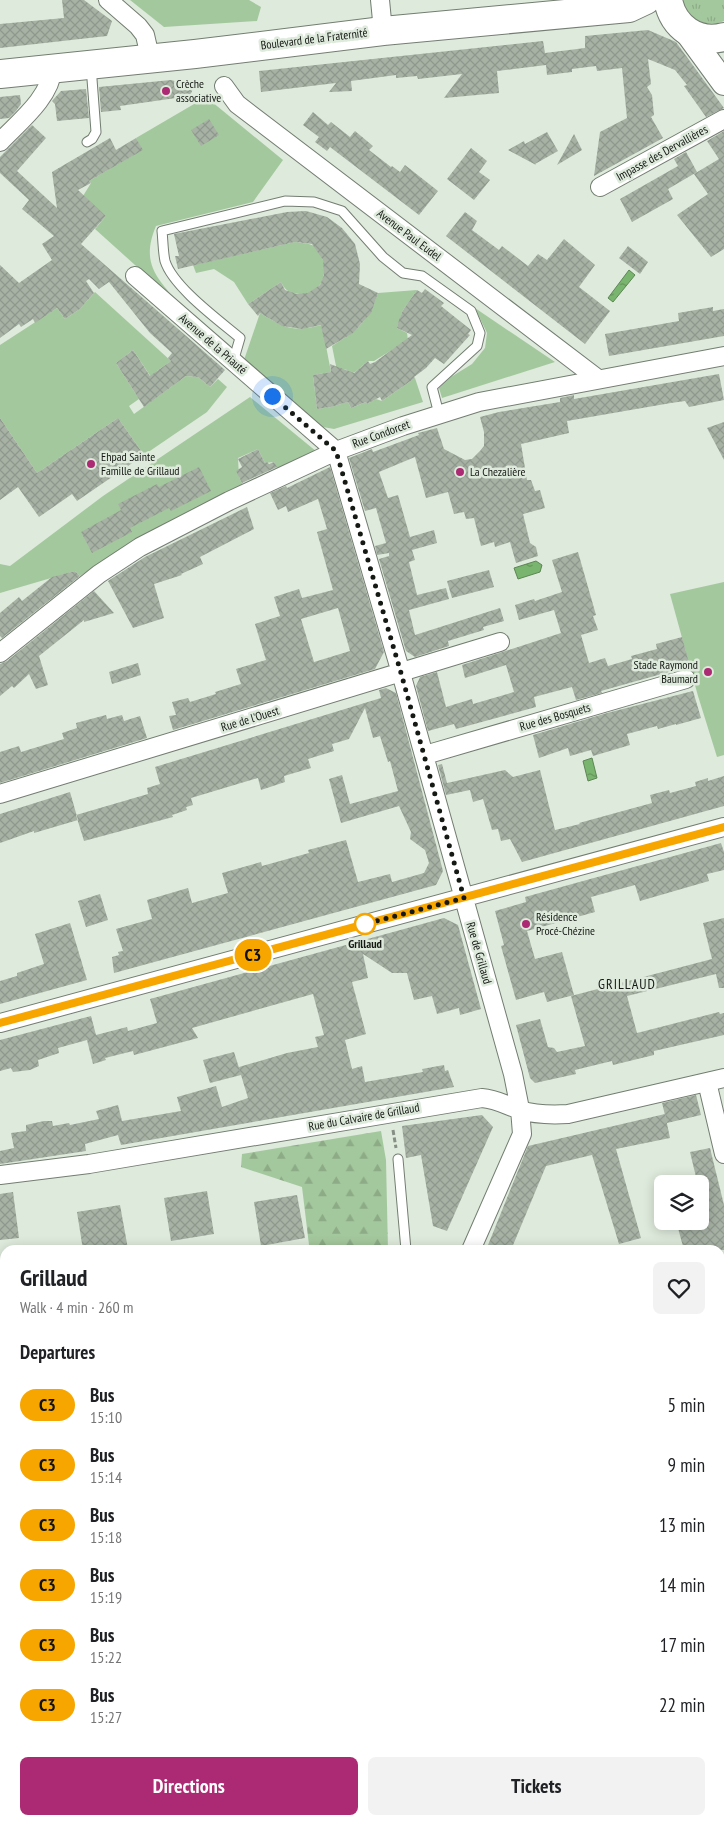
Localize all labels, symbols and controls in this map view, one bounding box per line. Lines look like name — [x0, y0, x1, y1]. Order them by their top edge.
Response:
street label: Boulevard de la Fraternité — [260, 25, 368, 52]
place label: Crèche associative — [176, 76, 221, 105]
marker: Crèche associative — [160, 85, 172, 97]
street label: Impasse des Dervallières — [613, 121, 710, 184]
street label: Avenue Paul Eudel — [374, 206, 445, 264]
street label: Avenue de la Priauté — [176, 310, 250, 377]
your location — [260, 384, 285, 409]
street label: Rue Condorcet — [350, 416, 412, 451]
place label: Ehpad Sainte Famille de Grillaud — [101, 449, 180, 478]
marker: Ehpad Sainte Famille de Grillaud — [85, 458, 97, 470]
place label: La Chezalière — [470, 464, 526, 479]
marker: La Chezalière — [454, 466, 466, 478]
place label: Stade Raymond Baumard — [634, 657, 698, 686]
marker: Stade Raymond Baumard — [702, 666, 714, 678]
street label: Rue des Bosquets — [518, 699, 592, 734]
street label: Rue de l'Ouest — [219, 702, 281, 734]
place label: Résidence Procé-Chézine — [536, 909, 595, 938]
marker: Grillaud — [354, 913, 376, 935]
marker: Résidence Procé-Chézine — [520, 918, 532, 930]
street label: Rue de Grillaud — [463, 920, 495, 986]
place label: Grillaud — [348, 936, 382, 951]
line badge: C3 — [230, 939, 276, 971]
text: C3 — [245, 943, 261, 966]
district label: GRILLAUD — [598, 975, 656, 993]
street label: Rue du Calvaire de Grillaud — [307, 1099, 421, 1134]
map controls — [654, 1175, 709, 1230]
button: layers — [654, 1175, 709, 1230]
text: Grillaud — [20, 1262, 87, 1293]
button: heart — [653, 1262, 705, 1314]
text: Walk · 4 min · 260 m — [20, 1297, 133, 1317]
text: Departures — [20, 1340, 95, 1364]
text: Bus — [90, 1383, 114, 1407]
text: C3 — [39, 1393, 56, 1416]
text: 5 min — [668, 1393, 705, 1417]
text: 15:10 — [90, 1407, 122, 1427]
text: Bus — [90, 1443, 114, 1467]
text: C3 — [39, 1453, 56, 1476]
text: 9 min — [668, 1453, 705, 1477]
text: 15:14 — [90, 1467, 122, 1487]
text: Bus — [90, 1503, 114, 1527]
text: C3 — [39, 1513, 56, 1536]
text: 13 min — [659, 1513, 705, 1537]
text: 15:18 — [90, 1527, 122, 1547]
text: Bus — [90, 1563, 114, 1587]
text: C3 — [39, 1573, 56, 1596]
text: 14 min — [659, 1573, 705, 1597]
text: 15:19 — [90, 1587, 122, 1607]
text: Bus — [90, 1623, 114, 1647]
text: C3 — [39, 1633, 56, 1656]
text: 17 min — [660, 1633, 705, 1657]
text: 15:22 — [90, 1647, 122, 1667]
text: Bus — [90, 1683, 114, 1707]
text: C3 — [39, 1693, 56, 1716]
text: 22 min — [659, 1693, 705, 1717]
text: 15:27 — [90, 1707, 122, 1727]
button: Directions — [20, 1757, 358, 1815]
button: Tickets — [368, 1757, 705, 1815]

